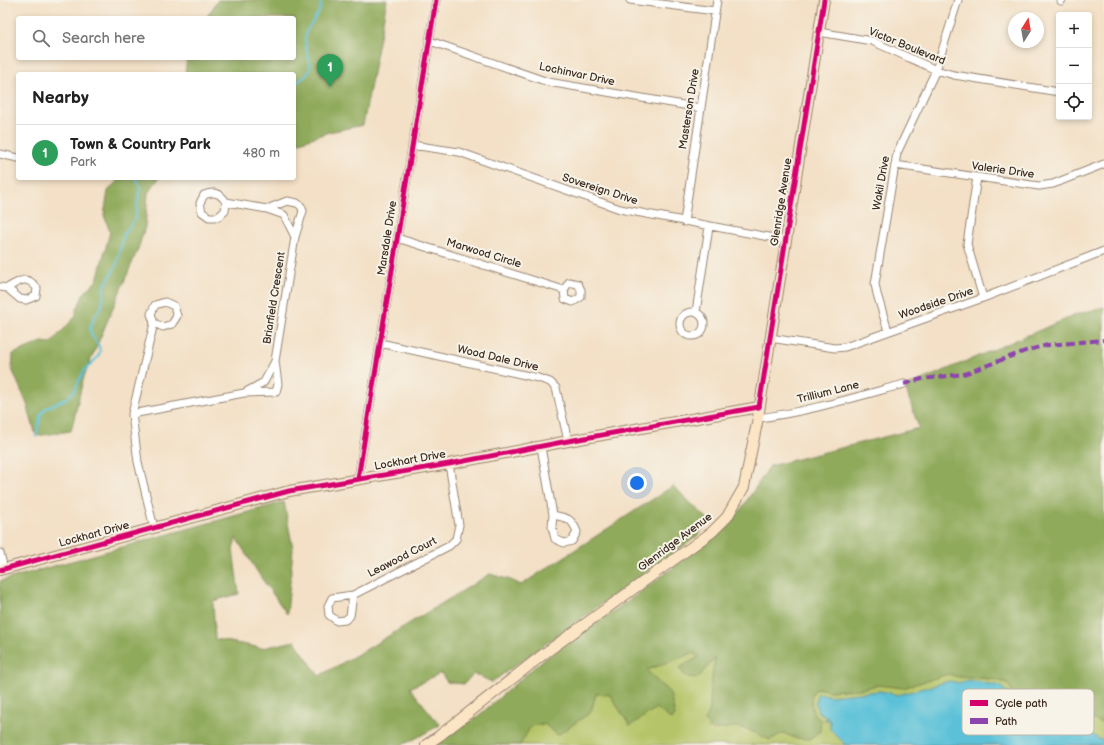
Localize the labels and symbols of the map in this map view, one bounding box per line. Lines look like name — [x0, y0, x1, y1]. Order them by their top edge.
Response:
north arrow — [1008, 12, 1044, 48]
street label: Victor Boulevard — [867, 25, 947, 67]
pin: 1 — [317, 54, 343, 87]
street label: Lochinvar Drive — [538, 60, 617, 88]
street label: Masterson Drive — [676, 67, 702, 150]
street label: Wakil Drive — [870, 154, 892, 211]
street label: Glenridge Avenue — [768, 157, 794, 247]
street label: Valerie Drive — [971, 159, 1036, 181]
street label: Sovereign Drive — [561, 171, 640, 207]
street label: Marsdale Drive — [375, 199, 399, 276]
street label: Marwood Circle — [445, 235, 523, 271]
street label: Briarfield Crescent — [260, 250, 288, 345]
street label: Woodside Drive — [897, 284, 975, 322]
street label: Wood Dale Drive — [456, 342, 540, 374]
street label: Trillium Lane — [796, 378, 861, 406]
street label: Lockhart Drive — [373, 447, 447, 473]
your location — [627, 473, 647, 493]
street label: Glenridge Avenue — [636, 510, 715, 574]
street label: Lockhart Drive — [57, 518, 131, 550]
street label: Leawood Court — [365, 534, 439, 580]
legend — [962, 689, 1094, 735]
text: Cycle path — [995, 697, 1047, 710]
text: Path — [995, 715, 1017, 728]

